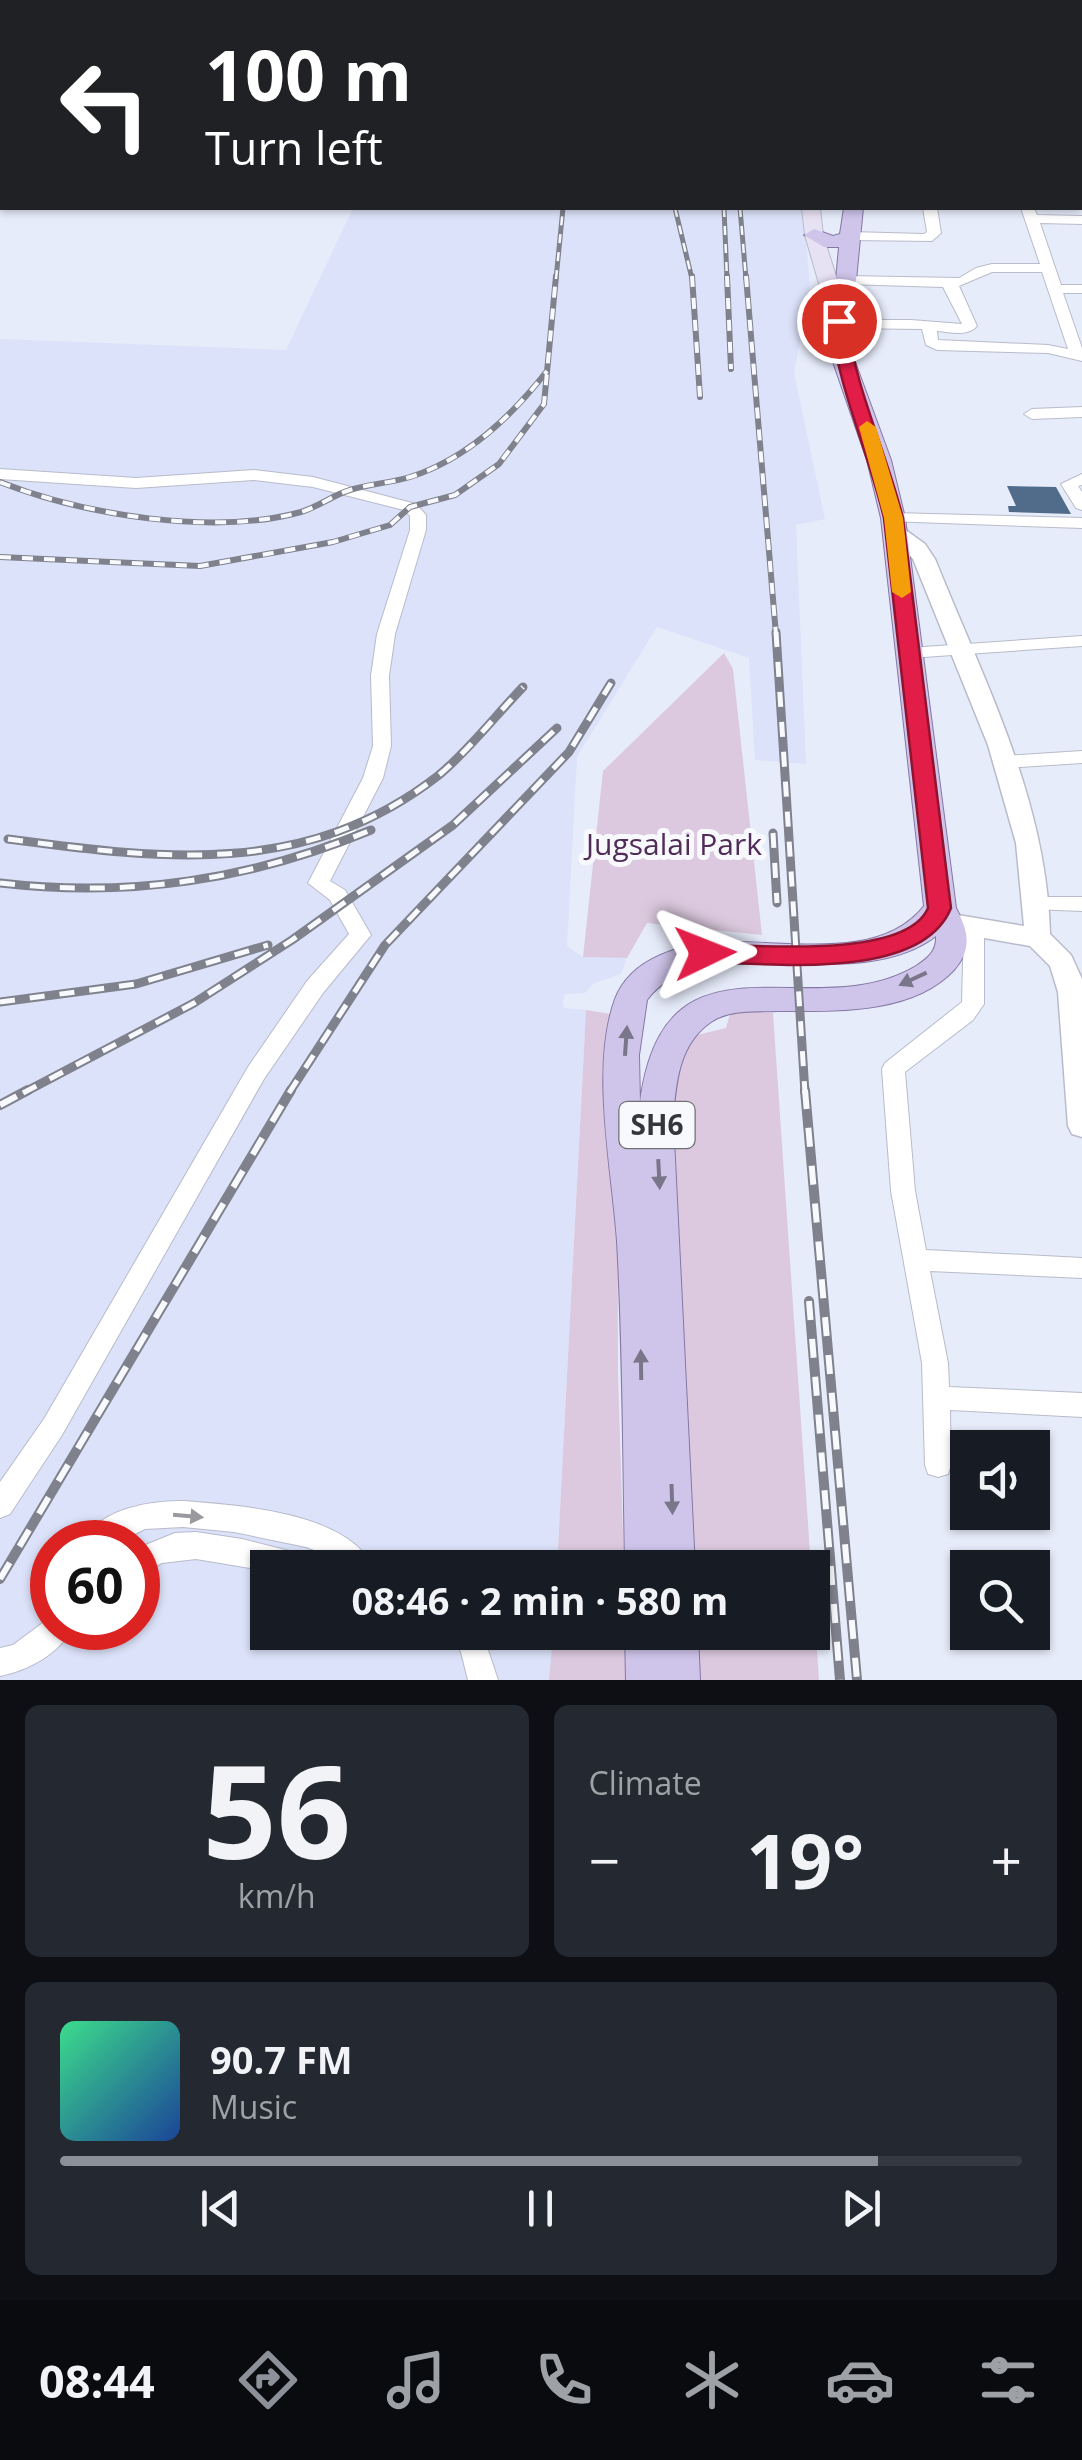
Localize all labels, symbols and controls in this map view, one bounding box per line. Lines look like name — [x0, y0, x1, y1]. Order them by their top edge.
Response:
text: 100 m — [205, 26, 412, 122]
icon: left — [40, 40, 170, 170]
text: Turn left — [205, 117, 383, 178]
pin — [797, 279, 882, 364]
icon: arrive — [812, 294, 867, 349]
park label: Jugsalai Park — [583, 823, 762, 864]
position arrow — [653, 901, 757, 1005]
one-way arrow — [898, 971, 927, 988]
one-way arrow — [619, 1024, 635, 1056]
road number: SH6 — [620, 1102, 694, 1148]
one-way arrow — [651, 1159, 667, 1191]
one-way arrow — [632, 1349, 648, 1381]
map controls — [950, 1430, 1050, 1650]
button: sound — [950, 1430, 1050, 1530]
one-way arrow — [664, 1484, 680, 1515]
one-way arrow — [173, 1508, 204, 1524]
speed limit sign: 60 — [30, 1520, 160, 1650]
button: search — [950, 1550, 1050, 1650]
text: 08:46 · 2 min · 580 m — [352, 1574, 728, 1626]
text: 56 — [202, 1720, 351, 1897]
text: Climate — [589, 1761, 702, 1804]
text: 19° — [746, 1809, 864, 1911]
text: − — [589, 1822, 620, 1897]
text: + — [991, 1822, 1022, 1897]
text: km/h — [238, 1874, 316, 1917]
text: 90.7 FM — [210, 2033, 353, 2085]
text: Music — [210, 2085, 297, 2128]
icon: previous — [193, 2181, 248, 2236]
icon: pause — [513, 2181, 568, 2236]
icon: next — [834, 2181, 889, 2236]
icon: directions — [233, 2345, 303, 2415]
icon: music — [381, 2345, 451, 2415]
icon: phone — [529, 2345, 599, 2415]
icon: climate — [677, 2345, 747, 2415]
icon: car — [825, 2345, 895, 2415]
icon: filters — [973, 2345, 1043, 2415]
text: 08:44 — [39, 2350, 155, 2411]

